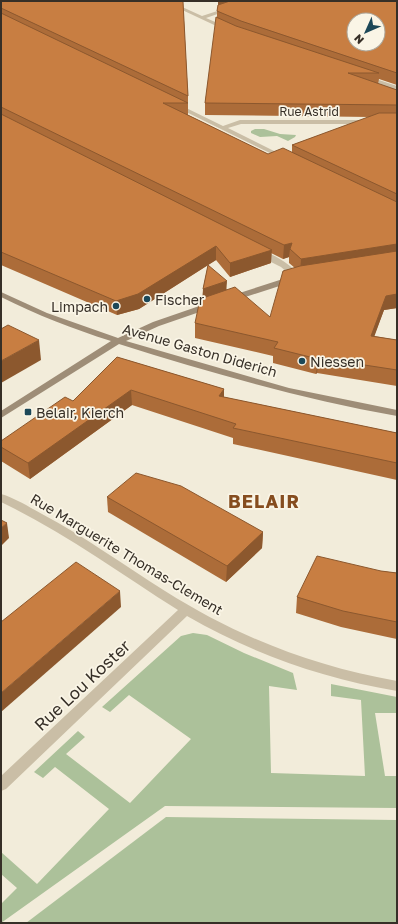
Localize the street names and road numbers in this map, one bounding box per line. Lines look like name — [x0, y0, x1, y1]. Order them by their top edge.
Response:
street label: Rue Astrid — [279, 104, 339, 119]
street label: Avenue Gaston Diderich — [121, 320, 279, 380]
street label: Rue Marguerite Thomas-Clement — [28, 490, 226, 618]
street label: Rue Lou Koster — [30, 635, 135, 735]

